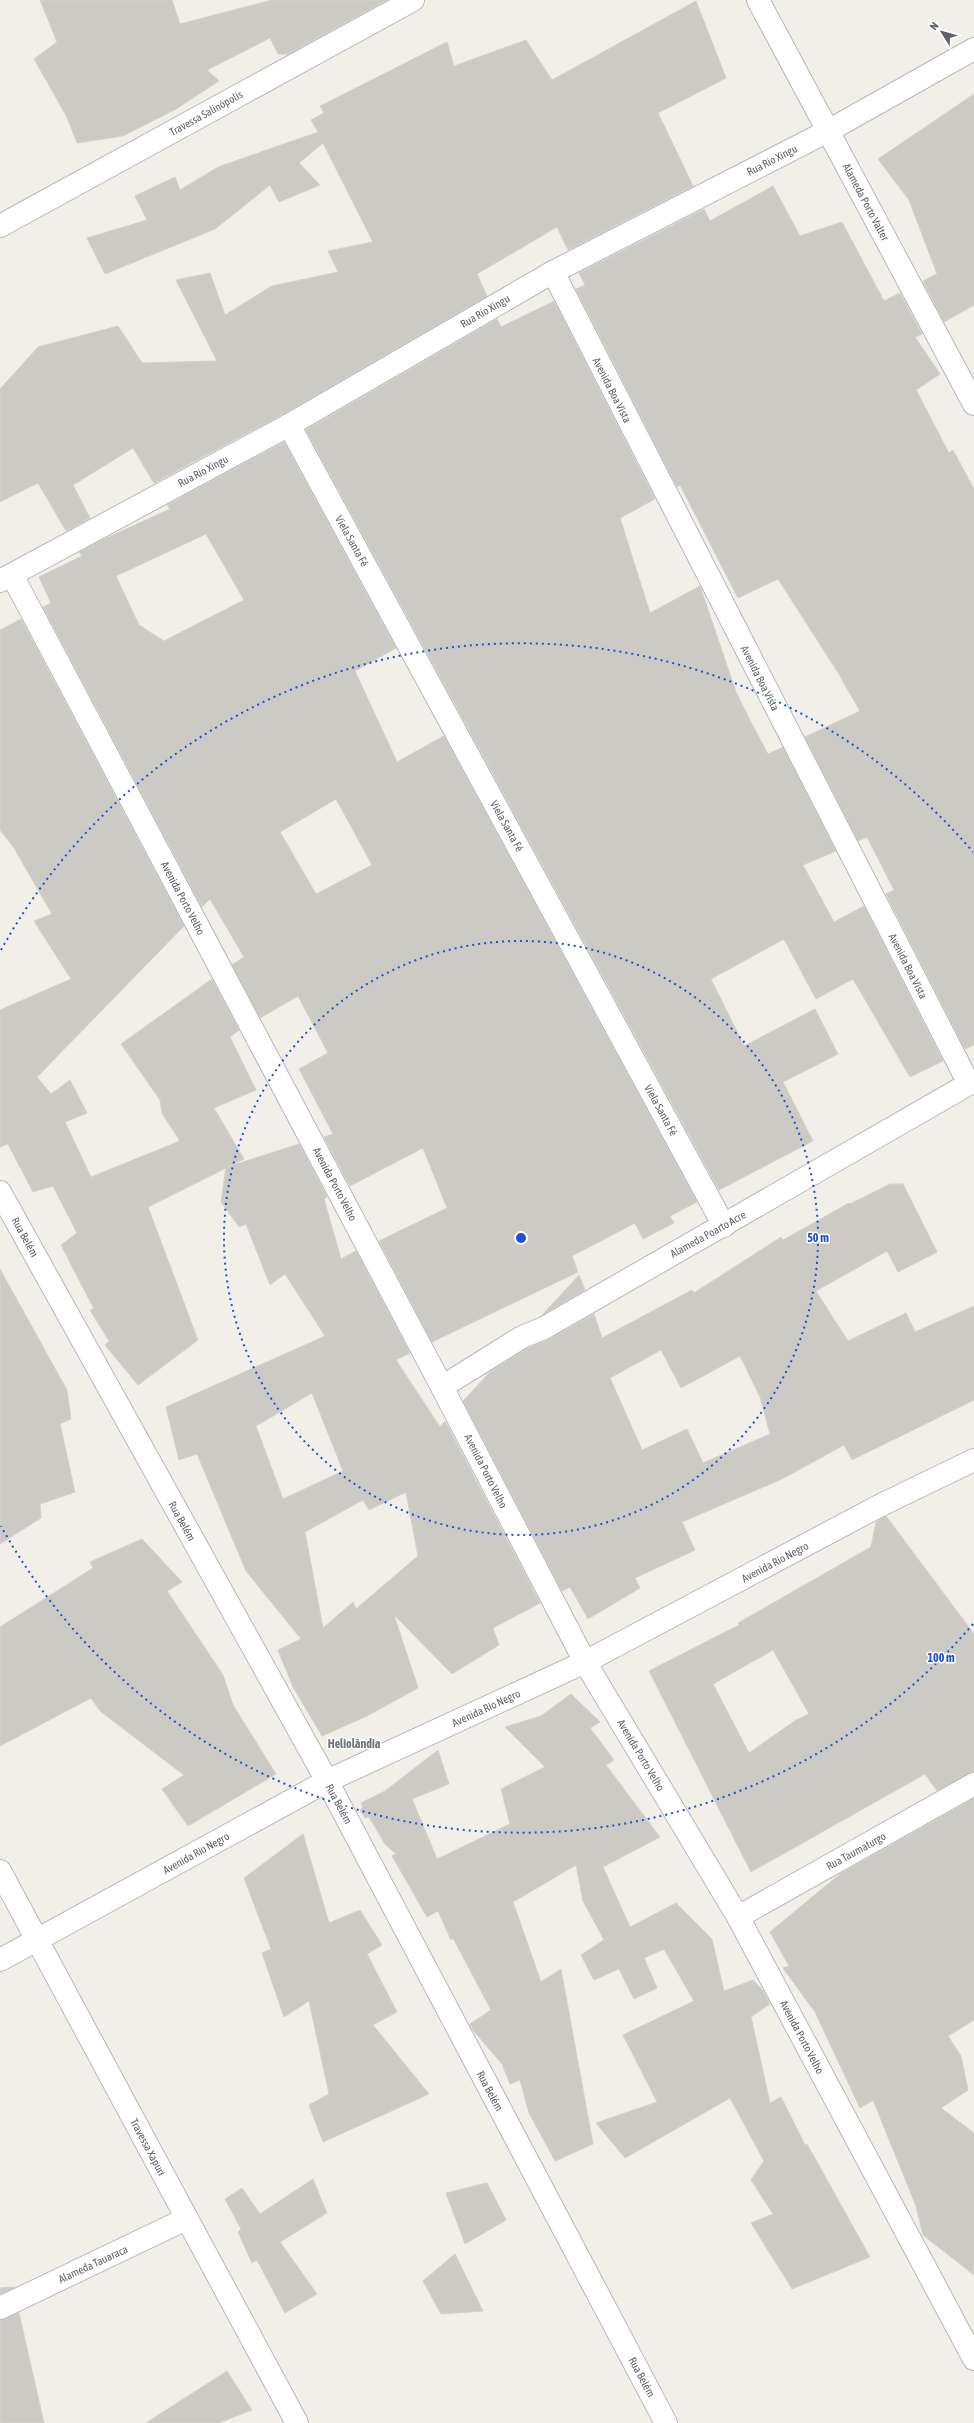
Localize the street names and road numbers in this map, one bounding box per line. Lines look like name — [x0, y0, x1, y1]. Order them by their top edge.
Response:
street label: Travessa Salinópolis — [167, 88, 245, 138]
street label: Rua Rio Xingu — [745, 142, 799, 178]
street label: Alameda Porto Valter — [841, 161, 892, 243]
street label: Rua Rio Xingu — [458, 292, 512, 330]
street label: Avenida Boa Vista — [590, 355, 634, 425]
street label: Rua Rio Xingu — [176, 453, 230, 489]
street label: Viela Santa Fé — [333, 513, 371, 569]
street label: Avenida Boa Vista — [738, 643, 782, 713]
street label: Viela Santa Fé — [488, 798, 526, 854]
street label: Avenida Porto Velho — [159, 859, 207, 937]
street label: Avenida Boa Vista — [886, 931, 930, 1001]
street label: Viela Santa Fé — [642, 1082, 680, 1138]
street label: Avenida Porto Velho — [311, 1145, 359, 1223]
street label: Alameda Poarto Acre — [668, 1208, 748, 1260]
street label: Rua Belém — [9, 1215, 41, 1259]
street label: Avenida Porto Velho — [462, 1432, 510, 1510]
street label: Rua Belém — [166, 1499, 198, 1543]
street label: Avenida Rio Negro — [740, 1539, 810, 1585]
street label: Avenida Rio Negro — [450, 1687, 522, 1729]
street label: Avenida Porto Velho — [615, 1717, 667, 1793]
street label: Rua Belém — [324, 1782, 355, 1826]
street label: Avenida Rio Negro — [161, 1830, 231, 1876]
street label: Rua Taumaturgo — [824, 1830, 888, 1872]
street label: Avenida Porto Velho — [778, 1998, 826, 2076]
street label: Rua Belém — [475, 2069, 506, 2113]
street label: Travessa Xapuri — [128, 2117, 168, 2177]
street label: Alameda Tauaraca — [56, 2243, 130, 2285]
street label: Rua Belém — [627, 2355, 658, 2399]

